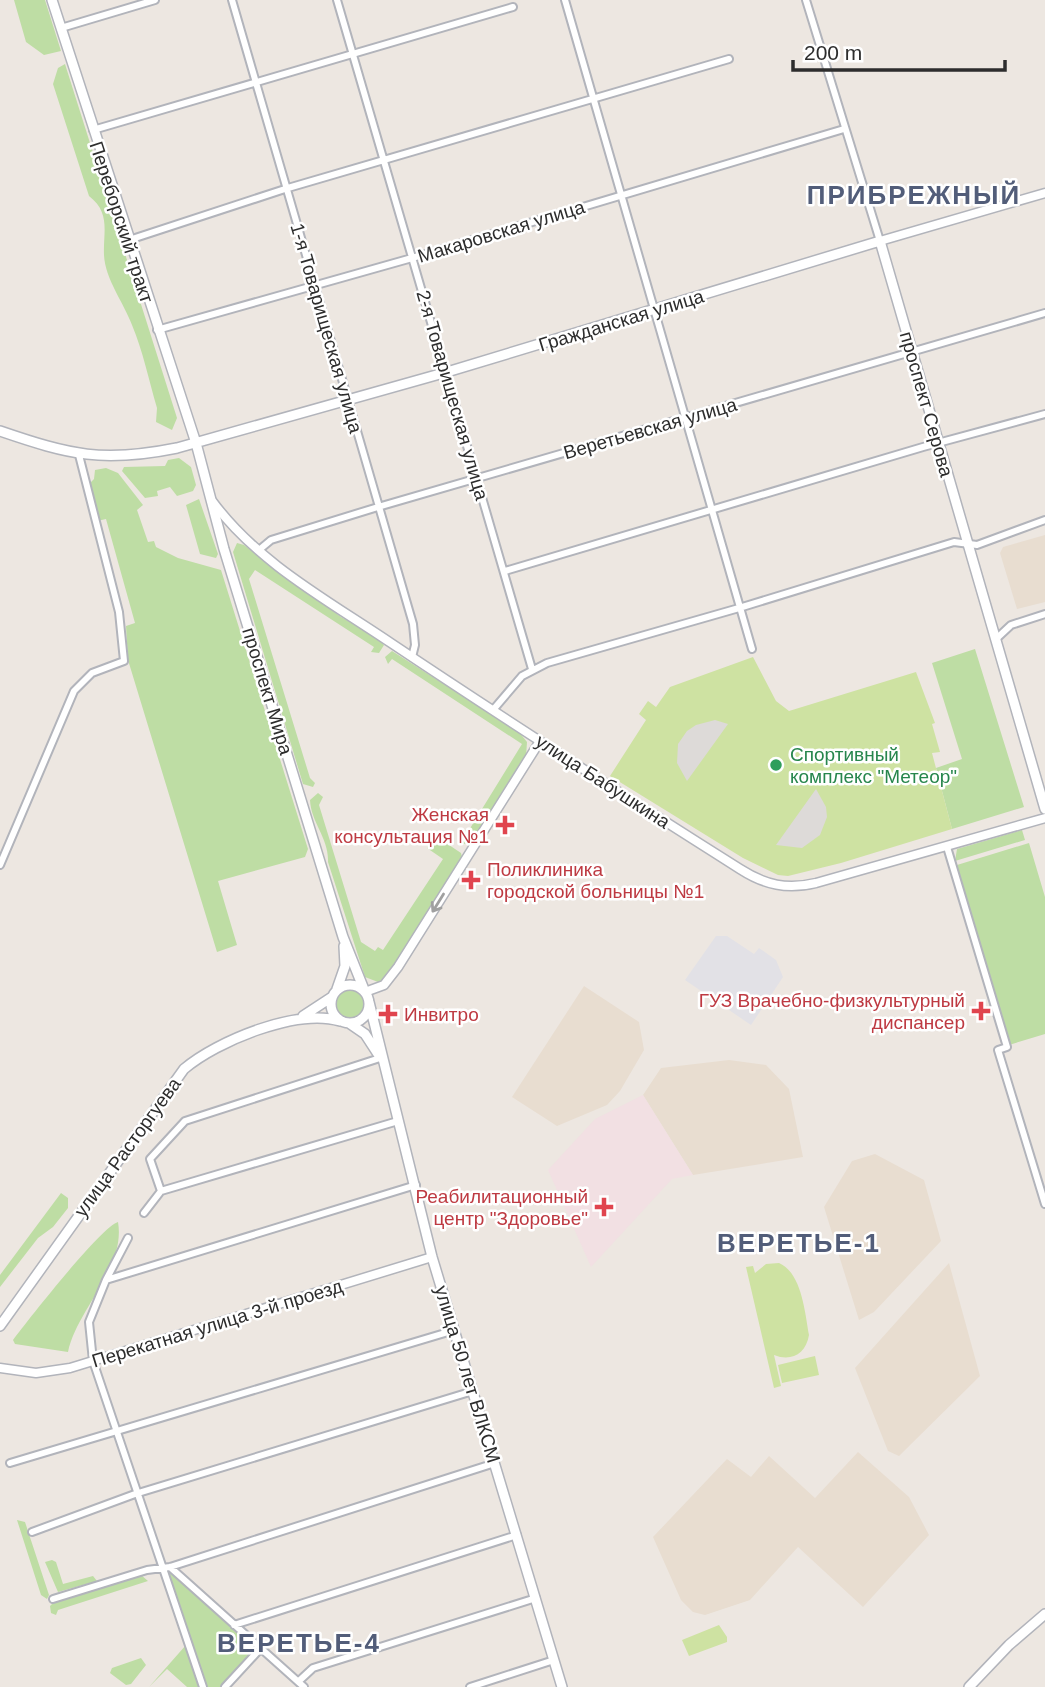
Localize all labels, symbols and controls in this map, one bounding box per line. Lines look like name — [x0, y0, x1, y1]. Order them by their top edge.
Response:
scale bar — [793, 28, 1005, 72]
text: 200 m — [804, 41, 862, 64]
street label: Переборский тракт — [85, 139, 158, 306]
district label: ПРИБРЕЖНЫЙ — [807, 180, 1021, 210]
street label: Макаровская улица — [415, 196, 588, 267]
street label: 1-я Товарищеская улица — [286, 221, 367, 436]
street label: Гражданская улица — [536, 285, 707, 356]
street label: 2-я Товарищеская улица — [412, 288, 493, 503]
street label: проспект Серова — [896, 329, 957, 480]
street label: Веретьевская улица — [561, 394, 740, 463]
street label: проспект Мира — [238, 625, 297, 758]
street label: улица Бабушкина — [532, 730, 674, 833]
place label: Спортивный комплекс "Метеор" — [790, 744, 957, 787]
marker: Спортивный комплекс "Метеор" — [768, 757, 784, 773]
place label: Женская консультация №1 — [334, 804, 489, 847]
marker: Женская консультация №1 — [495, 815, 515, 835]
place label: Поликлиника городской больницы №1 — [487, 859, 704, 902]
marker: Поликлиника городской больницы №1 — [461, 870, 481, 890]
one-way arrow — [431, 892, 445, 912]
place label: ГУЗ Врачебно-физкультурный диспансер — [699, 990, 965, 1033]
marker: ГУЗ Врачебно-физкультурный диспансер — [971, 1001, 991, 1021]
marker: Инвитро — [378, 1004, 398, 1024]
place label: Инвитро — [404, 1004, 479, 1025]
street label: улица Расторгуева — [70, 1073, 185, 1221]
place label: Реабилитационный центр "Здоровье" — [415, 1186, 588, 1229]
marker: Реабилитационный центр "Здоровье" — [594, 1197, 614, 1217]
district label: ВЕРЕТЬЕ-1 — [717, 1228, 881, 1258]
street label: Перекатная улица 3-й проезд — [89, 1275, 345, 1372]
street label: улица 50 лет ВЛКСМ — [431, 1283, 504, 1465]
district label: ВЕРЕТЬЕ-4 — [217, 1628, 381, 1658]

